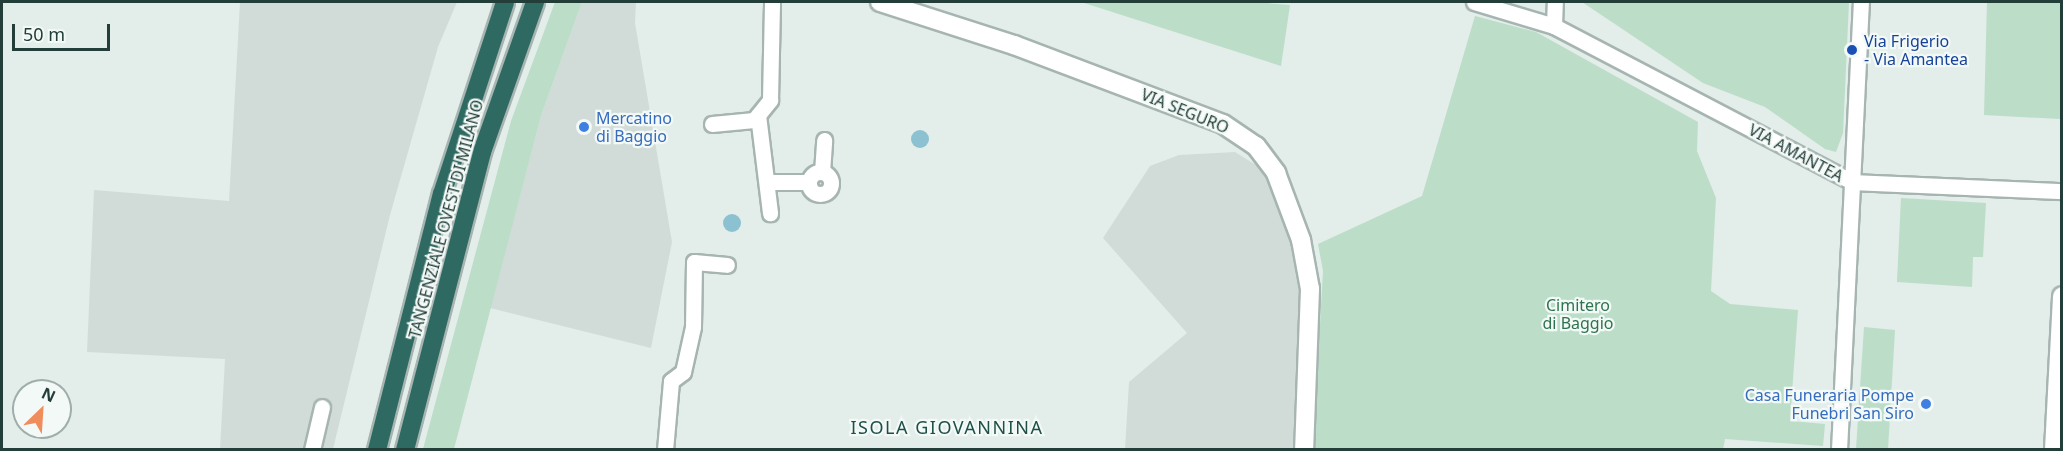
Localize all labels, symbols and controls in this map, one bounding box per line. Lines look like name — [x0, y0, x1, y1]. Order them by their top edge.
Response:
scale bar — [15, 12, 112, 50]
text: 50 m — [23, 22, 65, 46]
place label: Via Frigerio - Via Amantea — [1864, 31, 1968, 69]
marker: Via Frigerio - Via Amantea — [1845, 43, 1859, 57]
street label: VIA SEGURO — [1138, 85, 1232, 137]
street label: TANGENZIALE OVEST DI MILANO — [405, 98, 487, 340]
place label: Mercatino di Baggio — [596, 108, 672, 146]
marker: Mercatino di Baggio — [577, 120, 591, 134]
street label: VIA AMANTEA — [1745, 120, 1847, 186]
park label: Cimitero di Baggio — [1543, 295, 1613, 333]
north arrow — [12, 379, 72, 439]
text: N — [38, 382, 59, 407]
place label: Casa Funeraria Pompe Funebri San Siro — [1745, 385, 1914, 423]
marker: Casa Funeraria Pompe Funebri San Siro — [1919, 397, 1933, 411]
district label: ISOLA GIOVANNINA — [851, 416, 1043, 438]

